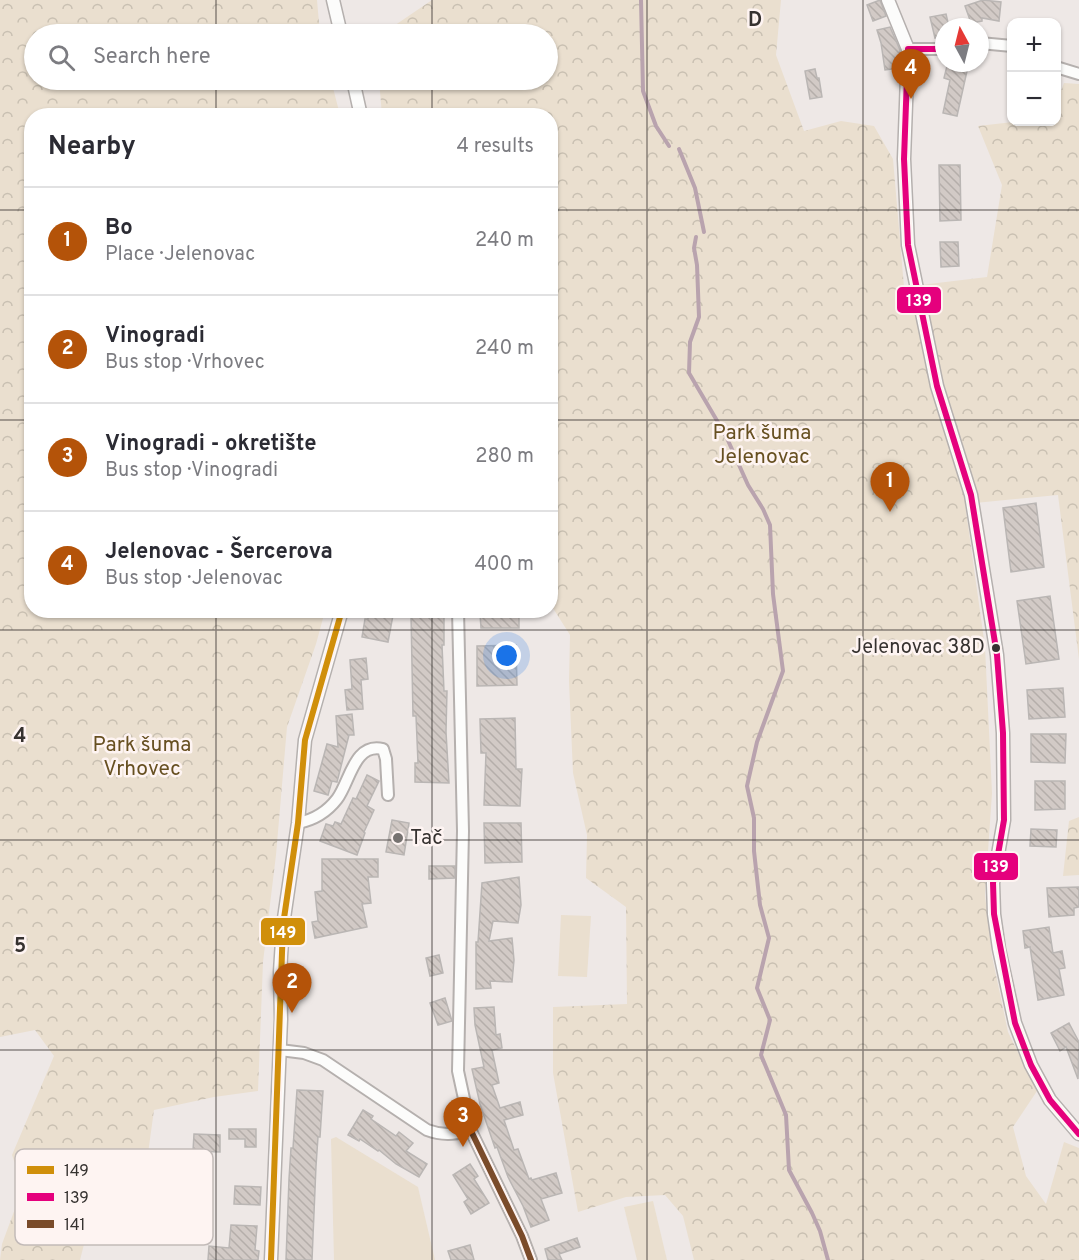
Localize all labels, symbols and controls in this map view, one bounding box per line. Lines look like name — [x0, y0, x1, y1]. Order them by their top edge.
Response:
text: D — [748, 8, 762, 34]
north arrow — [935, 18, 989, 72]
map controls — [1007, 18, 1061, 126]
button: + — [1007, 18, 1061, 72]
search box — [24, 24, 558, 90]
icon: search — [45, 41, 78, 74]
text: Search here — [93, 44, 211, 71]
pin: 4 — [892, 50, 930, 99]
button: − — [1007, 72, 1061, 126]
text: Nearby — [48, 131, 136, 164]
text: 4 results — [457, 134, 534, 160]
text: Bo — [105, 215, 133, 242]
text: 1 — [64, 228, 72, 254]
text: 240 m — [475, 228, 534, 254]
text: Place · Jelenovac — [105, 242, 255, 268]
line badge: 139 — [896, 286, 942, 314]
text: 139 — [906, 292, 932, 312]
text: Vinogradi — [105, 323, 205, 350]
text: 2 — [61, 336, 74, 362]
text: 240 m — [475, 336, 534, 362]
text: Bus stop · Vrhovec — [105, 350, 265, 376]
park label: Park šuma Jelenovac — [713, 420, 811, 471]
text: Vinogradi - okretište — [105, 431, 317, 458]
text: 3 — [62, 444, 74, 470]
text: 280 m — [475, 444, 534, 470]
text: Bus stop · Vinogradi — [105, 458, 278, 484]
pin: 1 — [870, 462, 910, 512]
text: Jelenovac - Šercerova — [105, 539, 333, 566]
text: 4 — [61, 552, 74, 578]
text: 400 m — [474, 552, 534, 578]
text: Bus stop · Jelenovac — [105, 566, 283, 592]
place label: Jelenovac 38D — [851, 635, 985, 661]
your location — [492, 641, 521, 670]
marker: Jelenovac 38D — [990, 642, 1002, 654]
text: 4 — [14, 724, 26, 750]
park label: Park šuma Vrhovec — [93, 732, 191, 783]
place label: Tač — [410, 825, 443, 852]
marker: Tač — [391, 831, 405, 845]
line badge: 139 — [973, 852, 1019, 881]
text: 139 — [983, 858, 1009, 878]
line badge: 149 — [260, 917, 306, 946]
text: 149 — [270, 924, 296, 944]
text: 5 — [14, 934, 26, 960]
pin: 2 — [272, 964, 312, 1013]
pin: 3 — [444, 1098, 482, 1147]
legend — [15, 1149, 213, 1245]
text: 149 — [64, 1162, 89, 1182]
text: 139 — [64, 1189, 89, 1209]
text: 141 — [64, 1216, 86, 1236]

